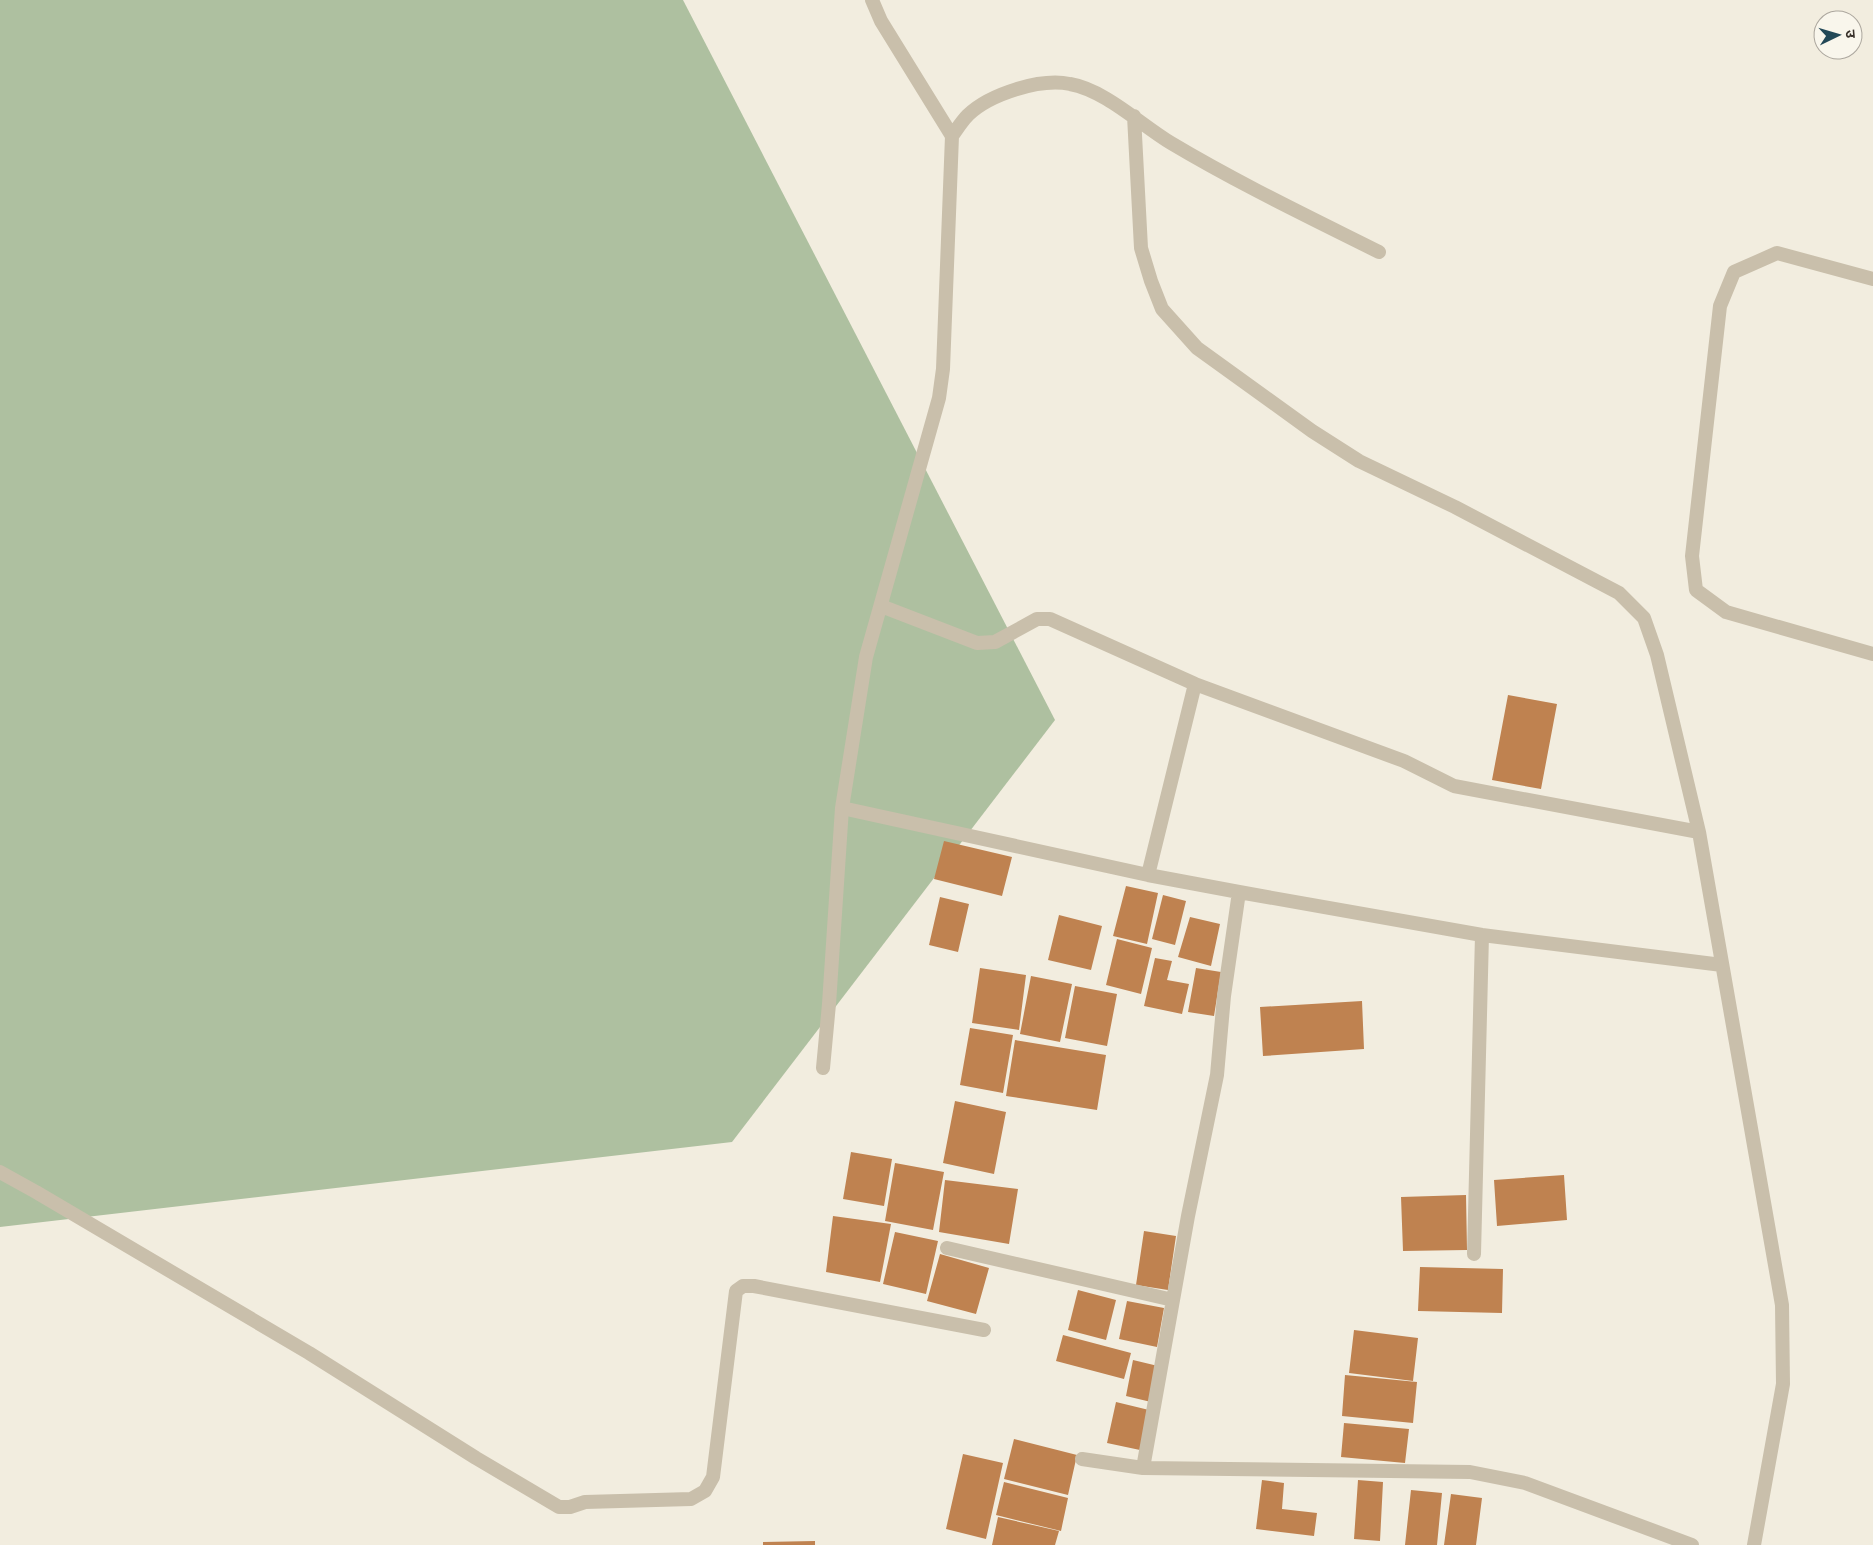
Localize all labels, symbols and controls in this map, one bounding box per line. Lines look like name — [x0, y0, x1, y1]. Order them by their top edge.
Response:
north arrow — [1813, 10, 1863, 60]
text: उ — [1842, 29, 1859, 40]

